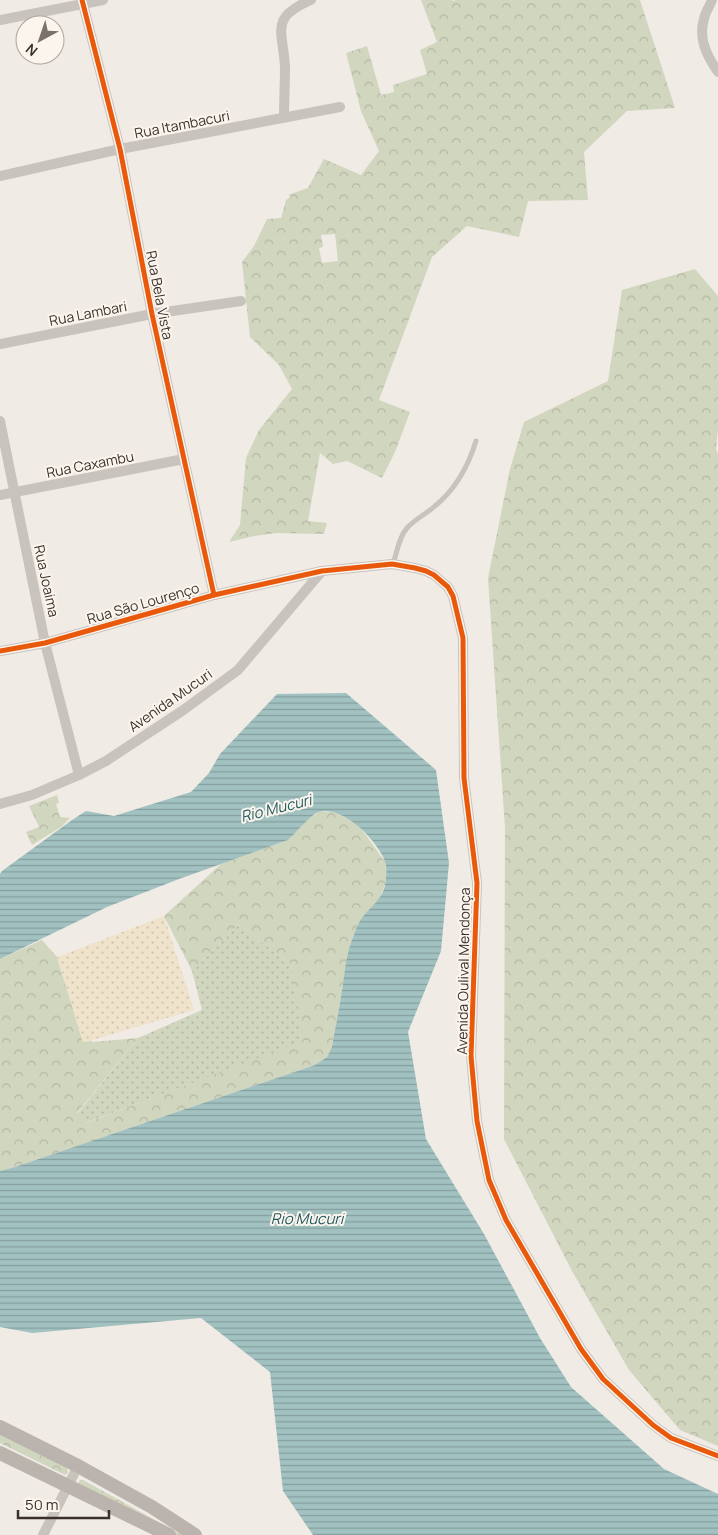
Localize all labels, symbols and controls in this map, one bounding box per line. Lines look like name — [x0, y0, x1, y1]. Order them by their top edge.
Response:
north arrow — [15, 15, 65, 65]
text: N — [21, 40, 41, 61]
street label: Rua Itambacuri — [133, 105, 231, 143]
street label: Rua Bela Vista — [142, 249, 178, 341]
street label: Rua Lambari — [47, 296, 129, 330]
street label: Rua Caxambu — [45, 446, 135, 482]
street label: Rua Joaima — [30, 543, 64, 619]
street label: Rua São Lourenço — [85, 578, 201, 628]
street label: Avenida Mucuri — [124, 664, 216, 736]
water label: Rio Mucuri — [238, 788, 316, 827]
street label: Avenida Oulival Mendonça — [452, 887, 474, 1055]
water label: Rio Mucuri — [271, 1208, 346, 1229]
scale bar — [18, 1488, 109, 1520]
text: 50 m — [25, 1494, 59, 1515]

